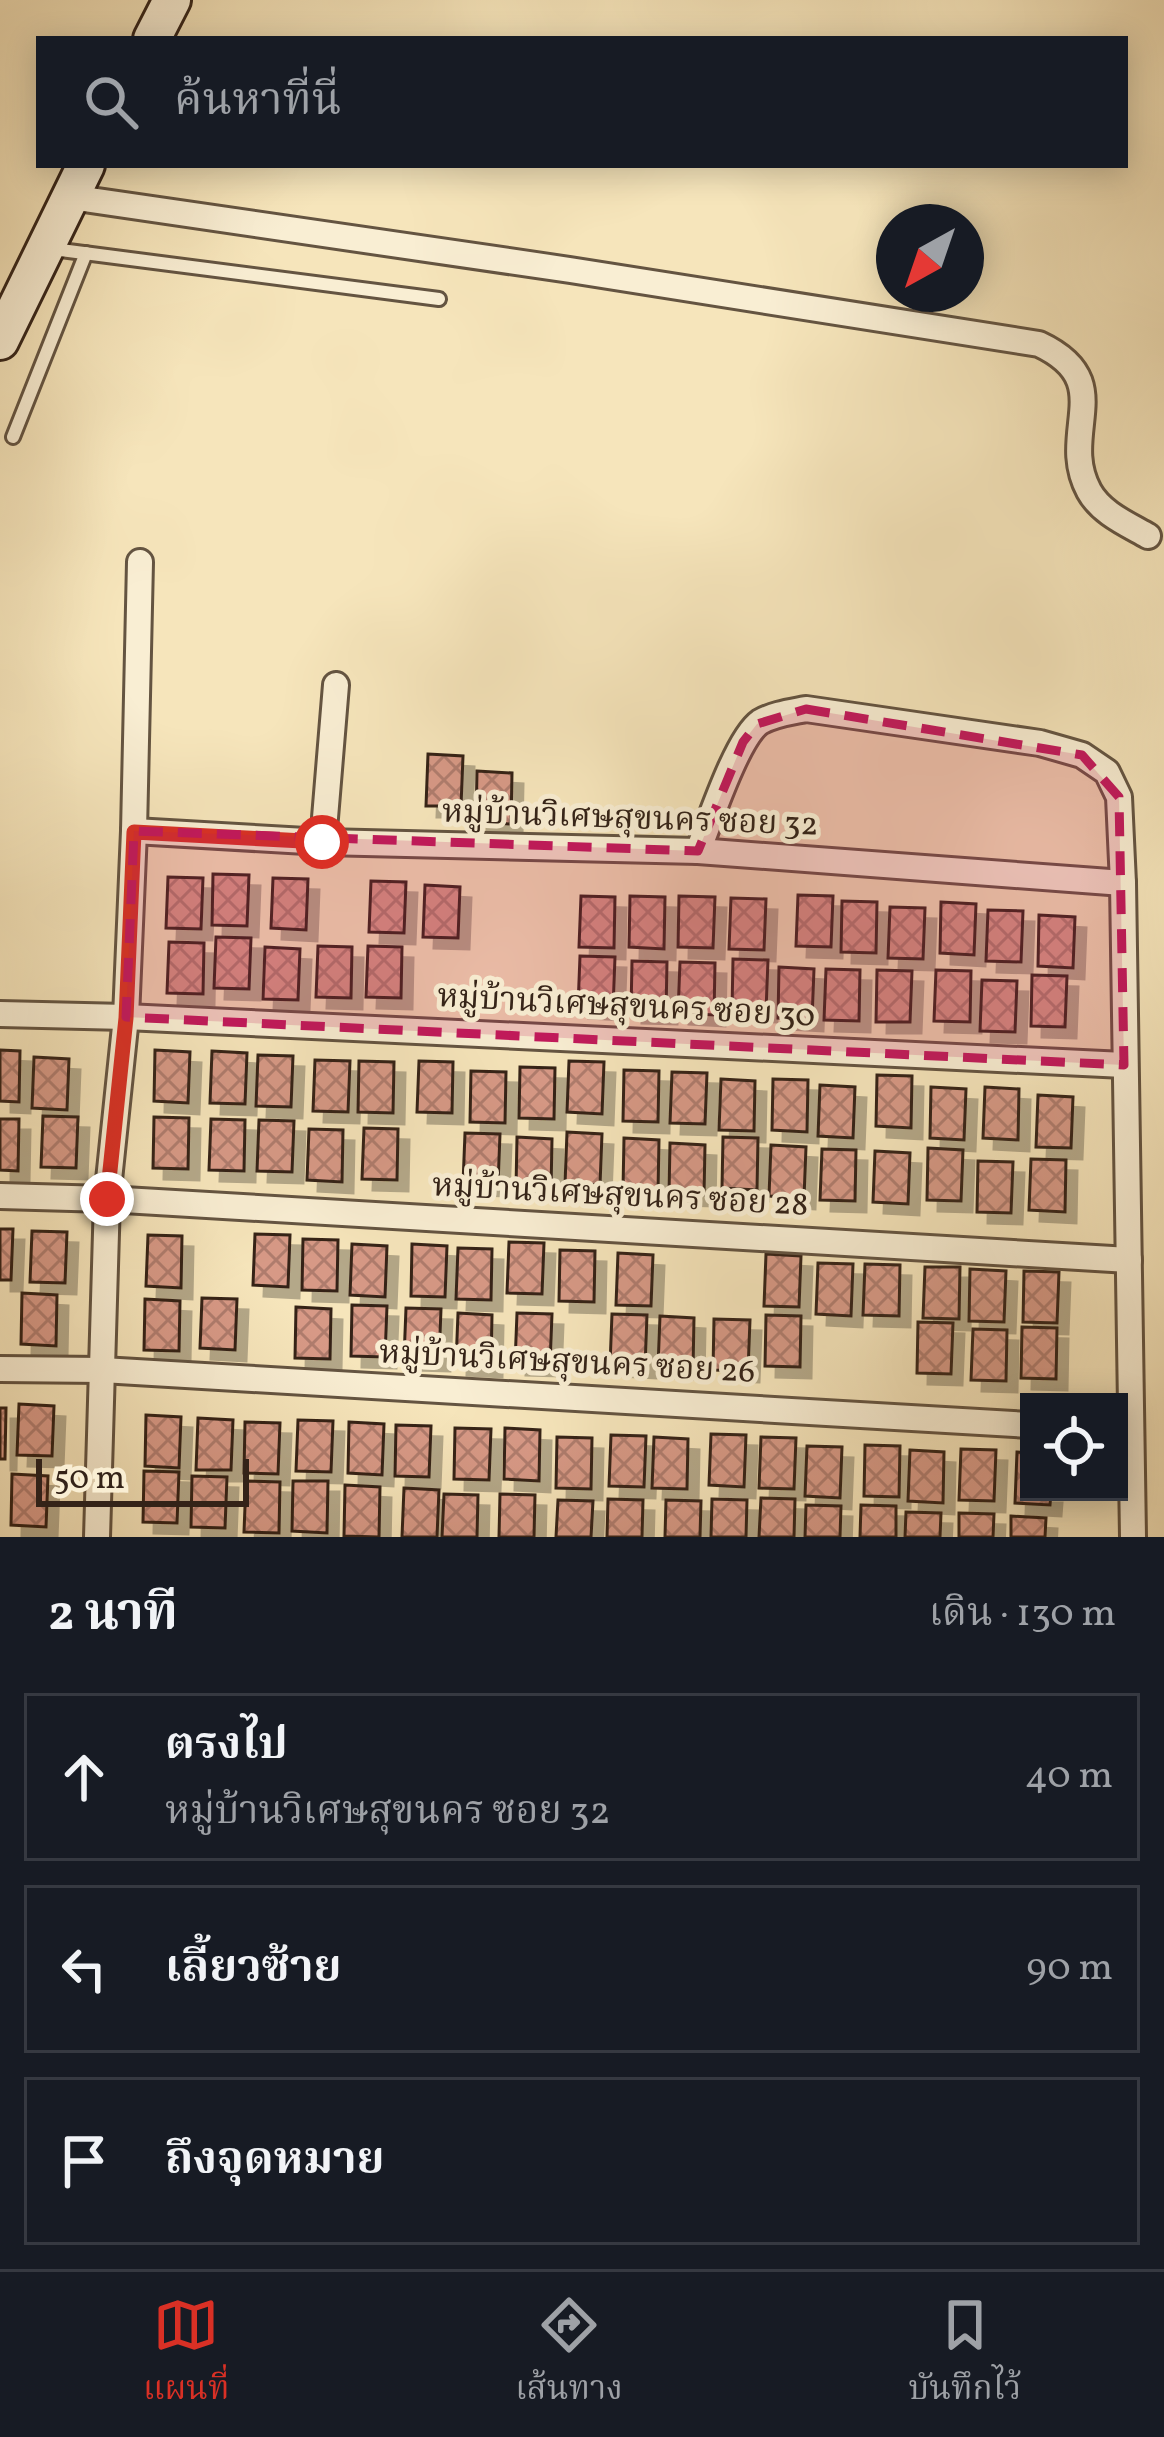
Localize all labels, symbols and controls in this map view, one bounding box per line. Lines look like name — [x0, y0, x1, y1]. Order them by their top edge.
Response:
search box — [36, 36, 1128, 168]
icon: search — [78, 69, 144, 135]
text: ค้นหาที่นี่ — [174, 71, 342, 134]
north arrow — [876, 204, 984, 312]
street label: หมู่บ้านวิเศษสุขนคร ซอย 32 — [441, 790, 819, 850]
route start — [295, 815, 349, 869]
street label: หมู่บ้านวิเศษสุขนคร ซอย 30 — [436, 975, 816, 1041]
street label: หมู่บ้านวิเศษสุขนคร ซอย 28 — [431, 1164, 809, 1230]
route end — [80, 1172, 134, 1226]
street label: หมู่บ้านวิเศษสุขนคร ซอย 26 — [378, 1331, 756, 1397]
map controls — [1020, 1393, 1128, 1501]
button: locate — [1020, 1393, 1128, 1501]
scale bar — [36, 1453, 249, 1506]
text: 50 m — [54, 1457, 125, 1503]
text: 2 นาที — [48, 1580, 178, 1651]
text: เดิน · 130 m — [929, 1588, 1116, 1642]
text: ตรงไป — [165, 1715, 288, 1778]
icon: ahead — [51, 1744, 117, 1810]
text: 40 m — [1025, 1750, 1113, 1804]
text: หมู่บ้านวิเศษสุขนคร ซอย 32 — [165, 1786, 610, 1840]
icon: left — [51, 1936, 117, 2002]
text: เลี้ยวซ้าย — [165, 1938, 341, 2001]
text: 90 m — [1026, 1942, 1113, 1996]
icon: arrive — [51, 2128, 117, 2194]
text: ถึงจุดหมาย — [165, 2130, 385, 2193]
tab: แผนที่ — [143, 2292, 229, 2417]
tab: เส้นทาง — [515, 2292, 623, 2417]
tab: บันทึกไว้ — [909, 2292, 1021, 2417]

